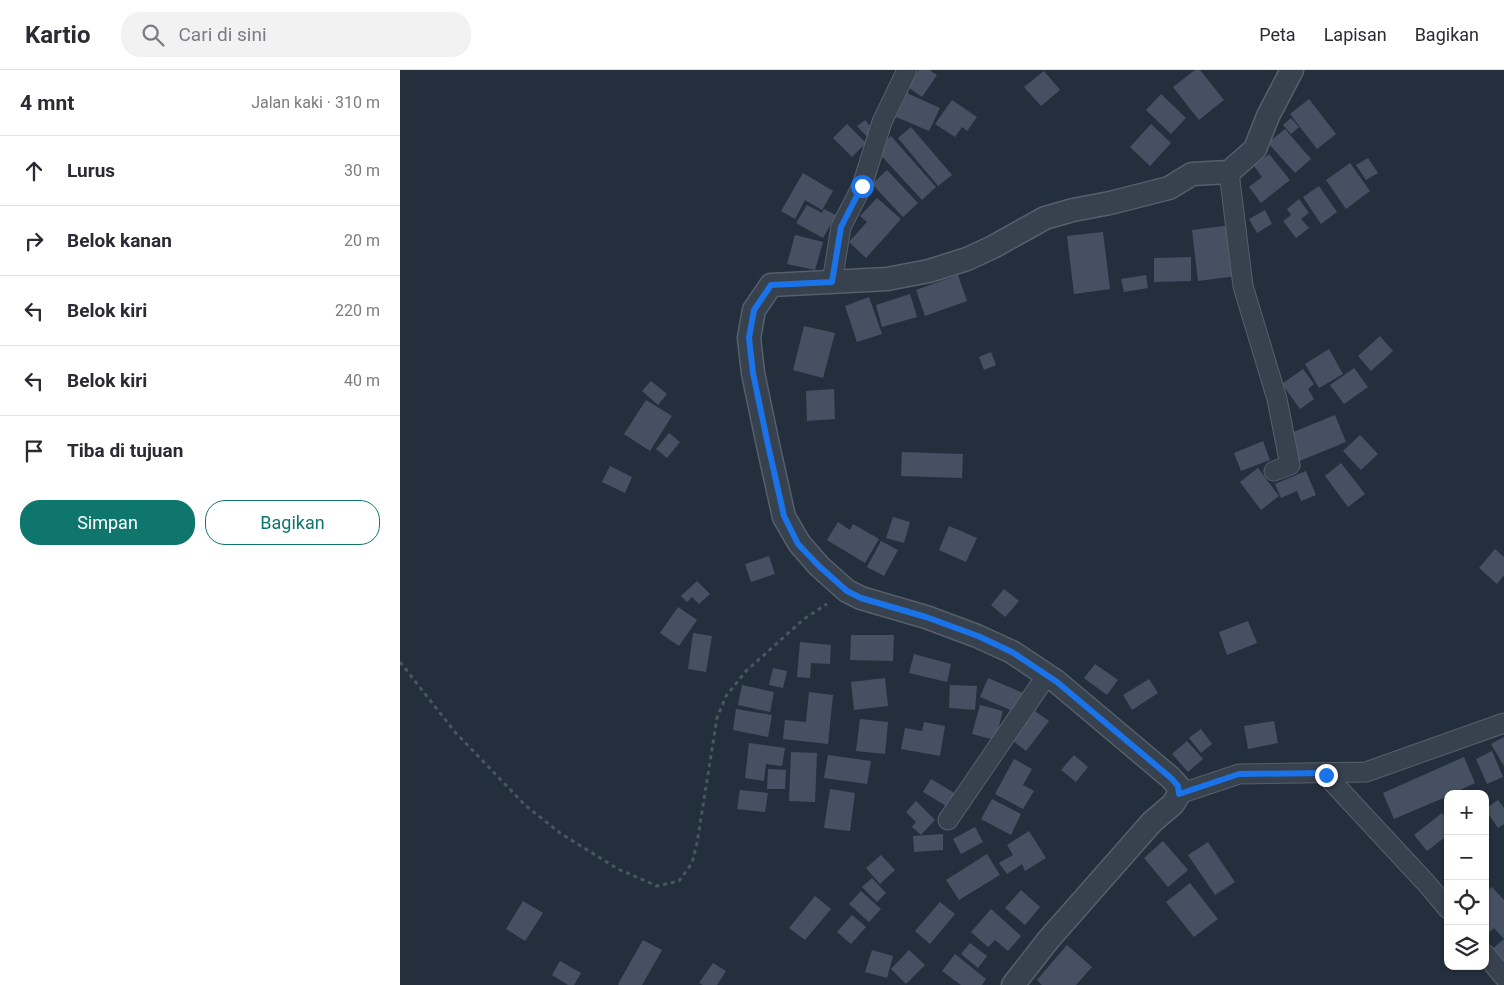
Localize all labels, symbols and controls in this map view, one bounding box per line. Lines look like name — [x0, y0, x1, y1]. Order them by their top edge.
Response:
search box — [121, 12, 471, 57]
text: Kartio — [25, 21, 91, 49]
icon: search — [139, 21, 167, 49]
text: Cari di sini — [179, 23, 267, 46]
text: Peta — [1259, 24, 1296, 45]
text: Lapisan — [1324, 24, 1387, 45]
text: Bagikan — [1415, 24, 1479, 45]
text: 4 mnt — [20, 91, 74, 115]
text: Jalan kaki · 310 m — [251, 93, 380, 112]
icon: ahead — [20, 157, 48, 185]
text: Lurus — [67, 159, 115, 182]
text: 30 m — [344, 161, 380, 180]
route start — [851, 175, 874, 198]
icon: right — [20, 227, 48, 255]
text: Belok kanan — [67, 229, 172, 252]
text: 20 m — [344, 231, 380, 250]
icon: left — [20, 297, 48, 325]
text: Belok kiri — [67, 299, 147, 322]
text: 220 m — [335, 301, 380, 320]
icon: left — [20, 367, 48, 395]
text: Belok kiri — [67, 369, 147, 392]
text: 40 m — [344, 371, 380, 390]
icon: arrive — [20, 437, 48, 465]
text: Tiba di tujuan — [67, 439, 183, 462]
button: Simpan — [20, 500, 195, 545]
button: Bagikan — [205, 500, 380, 545]
route end — [1315, 764, 1338, 787]
map controls — [1444, 790, 1489, 970]
button: + — [1444, 790, 1489, 835]
button: − — [1444, 835, 1489, 880]
button: locate — [1444, 880, 1489, 925]
button: layers — [1444, 925, 1489, 970]

